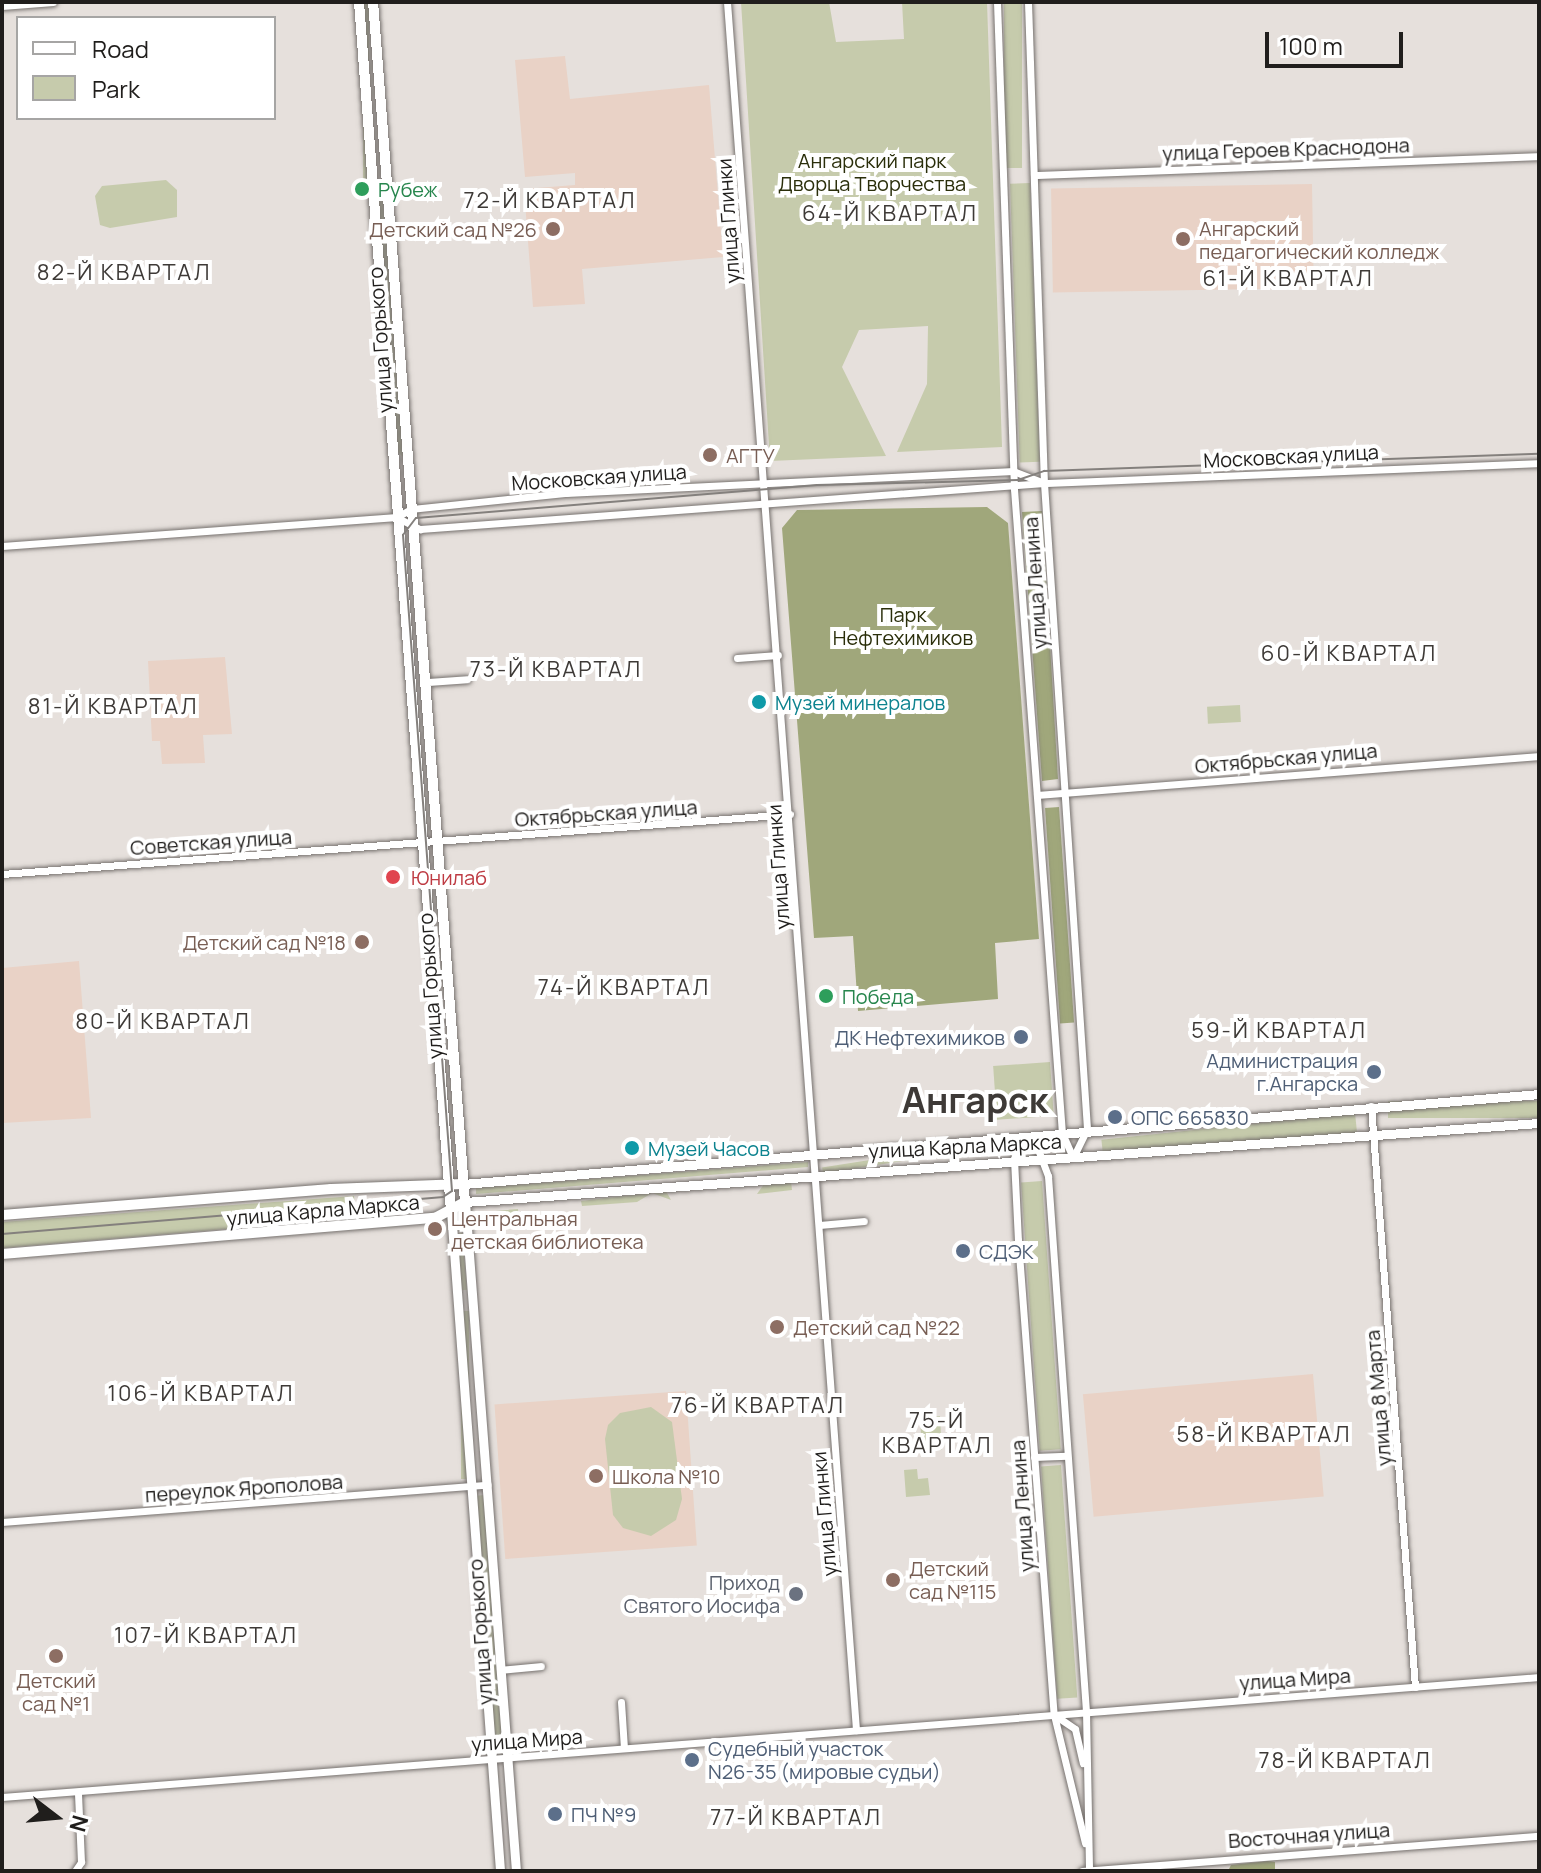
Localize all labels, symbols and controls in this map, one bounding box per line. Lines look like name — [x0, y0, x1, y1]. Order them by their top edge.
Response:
legend — [16, 16, 276, 120]
scale bar — [1269, 16, 1407, 66]
text: 100 m — [1279, 29, 1343, 62]
text: Road — [92, 32, 149, 65]
text: Park — [92, 72, 140, 105]
street label: улица Героев Краснодона — [1162, 133, 1410, 165]
park label: Ангарский парк Дворца Творчества — [778, 148, 966, 195]
street label: улица Глинки — [712, 158, 744, 284]
place label: Рубеж — [378, 177, 438, 201]
marker: Рубеж — [353, 180, 371, 198]
district label: 72-Й КВАРТАЛ — [464, 188, 636, 214]
district label: 64-Й КВАРТАЛ — [802, 201, 978, 227]
place label: Ангарский педагогический колледж — [1199, 216, 1439, 263]
place label: Детский сад №26 — [369, 217, 537, 241]
marker: Детский сад №26 — [544, 220, 562, 238]
marker: Ангарский педагогический колледж — [1174, 230, 1192, 248]
district label: 82-Й КВАРТАЛ — [37, 260, 211, 286]
street label: улица Горького — [363, 266, 397, 414]
district label: 61-Й КВАРТАЛ — [1202, 266, 1374, 292]
street label: Московская улица — [1203, 439, 1379, 473]
place label: АГТУ — [726, 443, 775, 467]
marker: АГТУ — [701, 446, 719, 464]
street label: Московская улица — [511, 459, 687, 495]
street label: улица Ленина — [1018, 516, 1052, 650]
park label: Парк Нефтехимиков — [833, 602, 973, 649]
district label: 60-Й КВАРТАЛ — [1261, 641, 1437, 667]
district label: 73-Й КВАРТАЛ — [470, 657, 642, 683]
place label: Музей минералов — [775, 690, 945, 714]
marker: Музей минералов — [750, 693, 768, 711]
district label: 81-Й КВАРТАЛ — [28, 694, 198, 720]
street label: Октябрьская улица — [1194, 738, 1378, 778]
street label: Октябрьская улица — [514, 795, 698, 831]
street label: улица Глинки — [762, 804, 794, 930]
street label: Советская улица — [129, 824, 293, 860]
place label: Юнилаб — [411, 865, 487, 889]
marker: Юнилаб — [382, 866, 404, 888]
street label: улица Горького — [413, 912, 447, 1060]
place label: Детский сад №18 — [182, 930, 346, 954]
marker: Детский сад №18 — [353, 933, 371, 951]
district label: 74-Й КВАРТАЛ — [538, 975, 710, 1001]
place label: Победа — [842, 984, 914, 1008]
marker: Победа — [817, 987, 835, 1005]
district label: 80-Й КВАРТАЛ — [75, 1009, 251, 1035]
district label: 59-Й КВАРТАЛ — [1191, 1018, 1367, 1044]
place label: ДК Нефтехимиков — [834, 1025, 1005, 1049]
marker: ДК Нефтехимиков — [1012, 1028, 1030, 1046]
place label: Администрация г.Ангарска — [1206, 1048, 1358, 1095]
marker: Администрация г.Ангарска — [1365, 1063, 1383, 1081]
district label: Ангарск — [902, 1078, 1048, 1122]
place label: ОПС 665830 — [1131, 1105, 1249, 1129]
marker: ОПС 665830 — [1106, 1108, 1124, 1126]
street label: улица Карла Маркса — [868, 1129, 1062, 1163]
place label: Музей Часов — [648, 1136, 770, 1160]
marker: Музей Часов — [623, 1139, 641, 1157]
street label: улица Карла Маркса — [226, 1190, 420, 1230]
place label: Центральная детская библиотека — [451, 1206, 644, 1253]
marker: Центральная детская библиотека — [426, 1220, 444, 1238]
place label: СДЭК — [979, 1239, 1034, 1263]
marker: СДЭК — [954, 1242, 972, 1260]
place label: Детский сад №22 — [793, 1315, 960, 1339]
marker: Детский сад №22 — [768, 1318, 786, 1336]
street label: улица 8 Марта — [1360, 1329, 1396, 1467]
district label: 106-Й КВАРТАЛ — [108, 1381, 294, 1407]
district label: 76-Й КВАРТАЛ — [671, 1393, 845, 1419]
district label: 75-Й КВАРТАЛ — [882, 1407, 992, 1458]
district label: 58-Й КВАРТАЛ — [1177, 1422, 1351, 1448]
street label: улица Ленина — [1005, 1439, 1039, 1573]
street label: улица Глинки — [807, 1450, 841, 1578]
place label: Школа №10 — [612, 1464, 720, 1488]
marker: Школа №10 — [587, 1467, 605, 1485]
street label: переулок Ярополова — [144, 1469, 344, 1507]
place label: Детский сад №115 — [909, 1556, 996, 1603]
street label: улица Горького — [463, 1558, 497, 1706]
place label: Приход Святого Иосифа — [624, 1570, 780, 1617]
marker: Детский сад №115 — [884, 1571, 902, 1589]
marker: Приход Святого Иосифа — [787, 1585, 805, 1603]
district label: 107-Й КВАРТАЛ — [114, 1623, 298, 1649]
marker: Детский сад №1 — [47, 1647, 65, 1665]
street label: улица Мира — [1238, 1663, 1352, 1695]
place label: Детский сад №1 — [16, 1668, 96, 1715]
street label: улица Мира — [470, 1724, 584, 1756]
place label: Судебный участок N26-35 (мировые судьи) — [708, 1736, 941, 1783]
district label: 78-Й КВАРТАЛ — [1258, 1748, 1432, 1774]
marker: Судебный участок N26-35 (мировые судьи) — [683, 1751, 701, 1769]
north arrow — [16, 1777, 96, 1857]
place label: ПЧ №9 — [571, 1802, 636, 1826]
marker: ПЧ №9 — [546, 1805, 564, 1823]
district label: 77-Й КВАРТАЛ — [710, 1805, 882, 1831]
text: N — [62, 1812, 96, 1835]
street label: Восточная улица — [1227, 1817, 1391, 1853]

